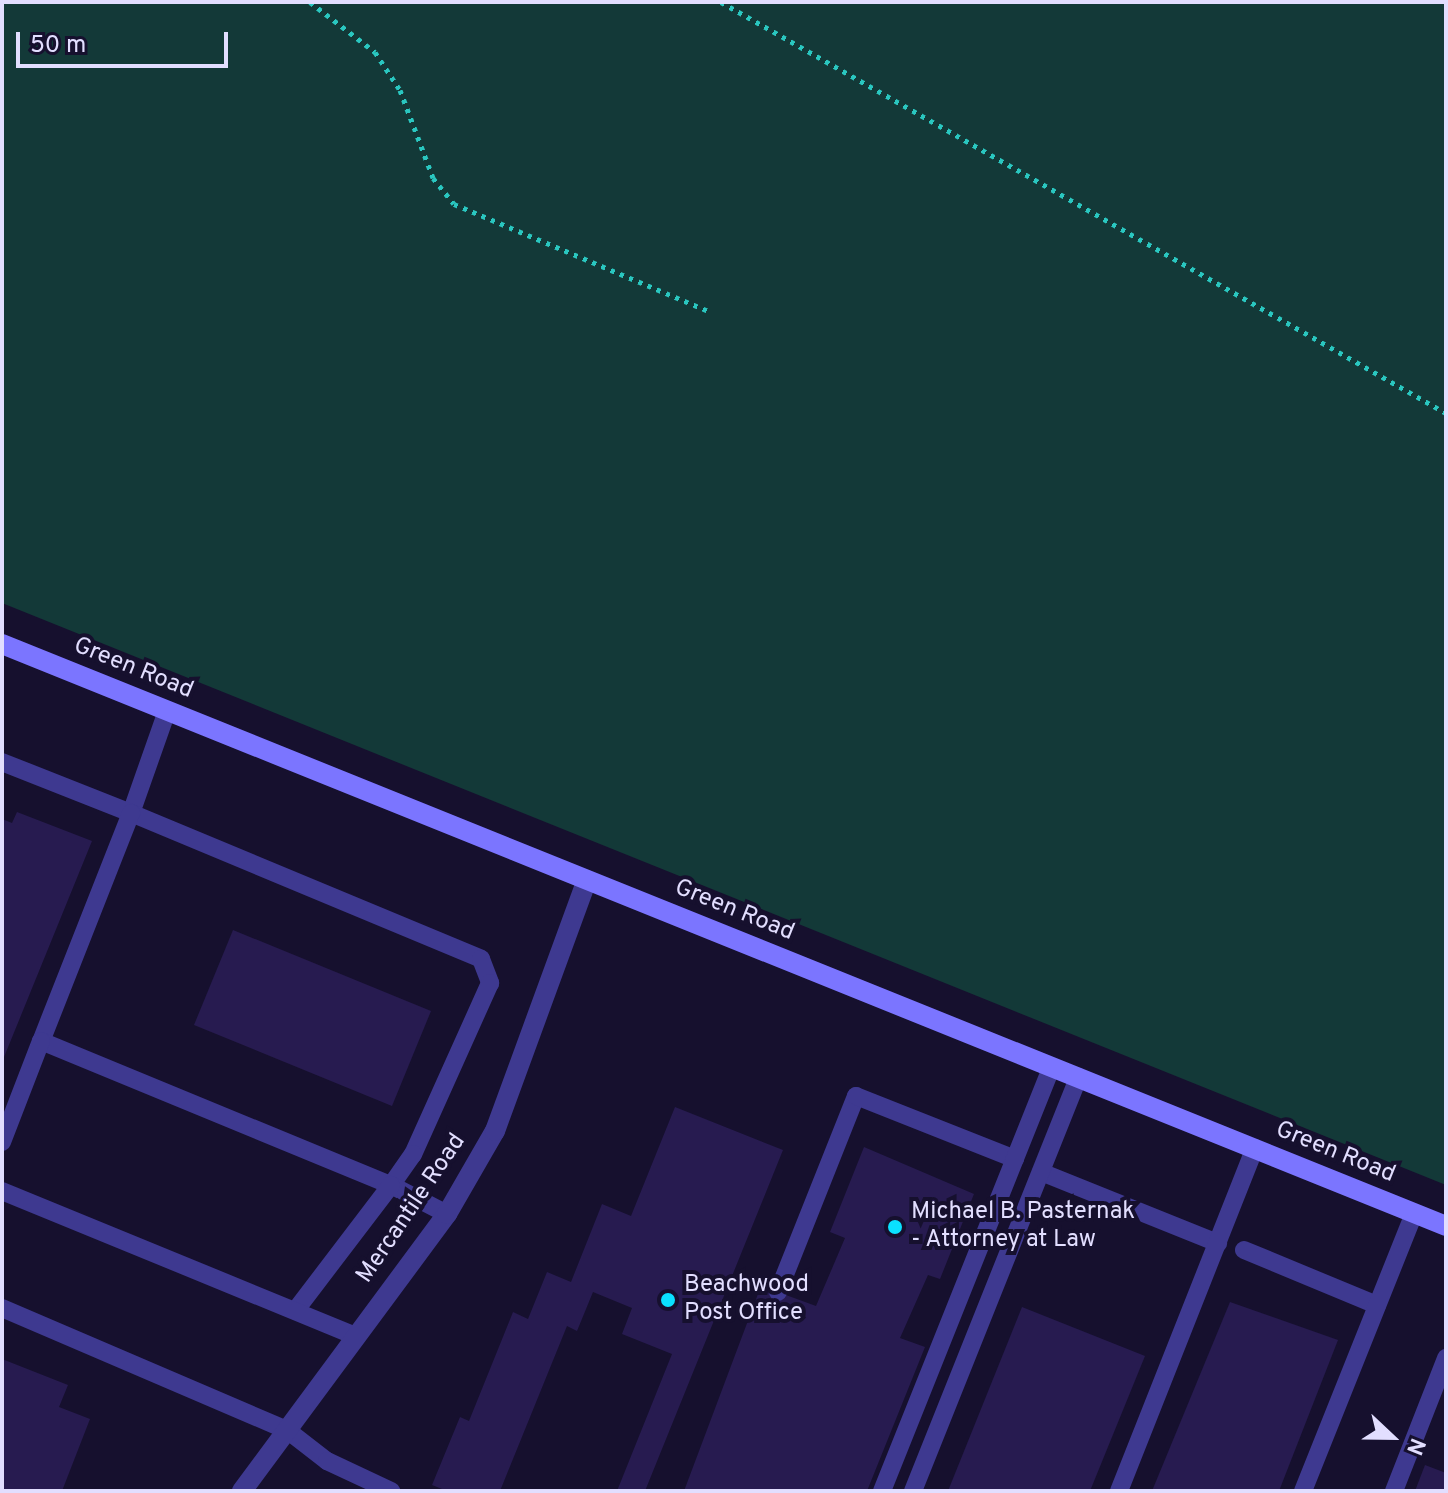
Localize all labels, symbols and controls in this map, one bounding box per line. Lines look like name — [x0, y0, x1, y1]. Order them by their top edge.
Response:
scale bar — [20, 16, 232, 66]
text: 50 m — [30, 31, 86, 61]
street label: Green Road — [69, 632, 197, 706]
street label: Green Road — [670, 874, 798, 948]
street label: Green Road — [1271, 1116, 1399, 1190]
street label: Mercantile Road — [351, 1129, 473, 1289]
place label: Michael B. Pasternak - Attorney at Law — [911, 1199, 1135, 1255]
marker: Michael B. Pasternak - Attorney at Law — [886, 1218, 904, 1236]
place label: Beachwood Post Office — [684, 1272, 809, 1328]
marker: Beachwood Post Office — [659, 1291, 677, 1309]
north arrow — [1352, 1397, 1432, 1477]
text: N — [1399, 1434, 1430, 1459]

